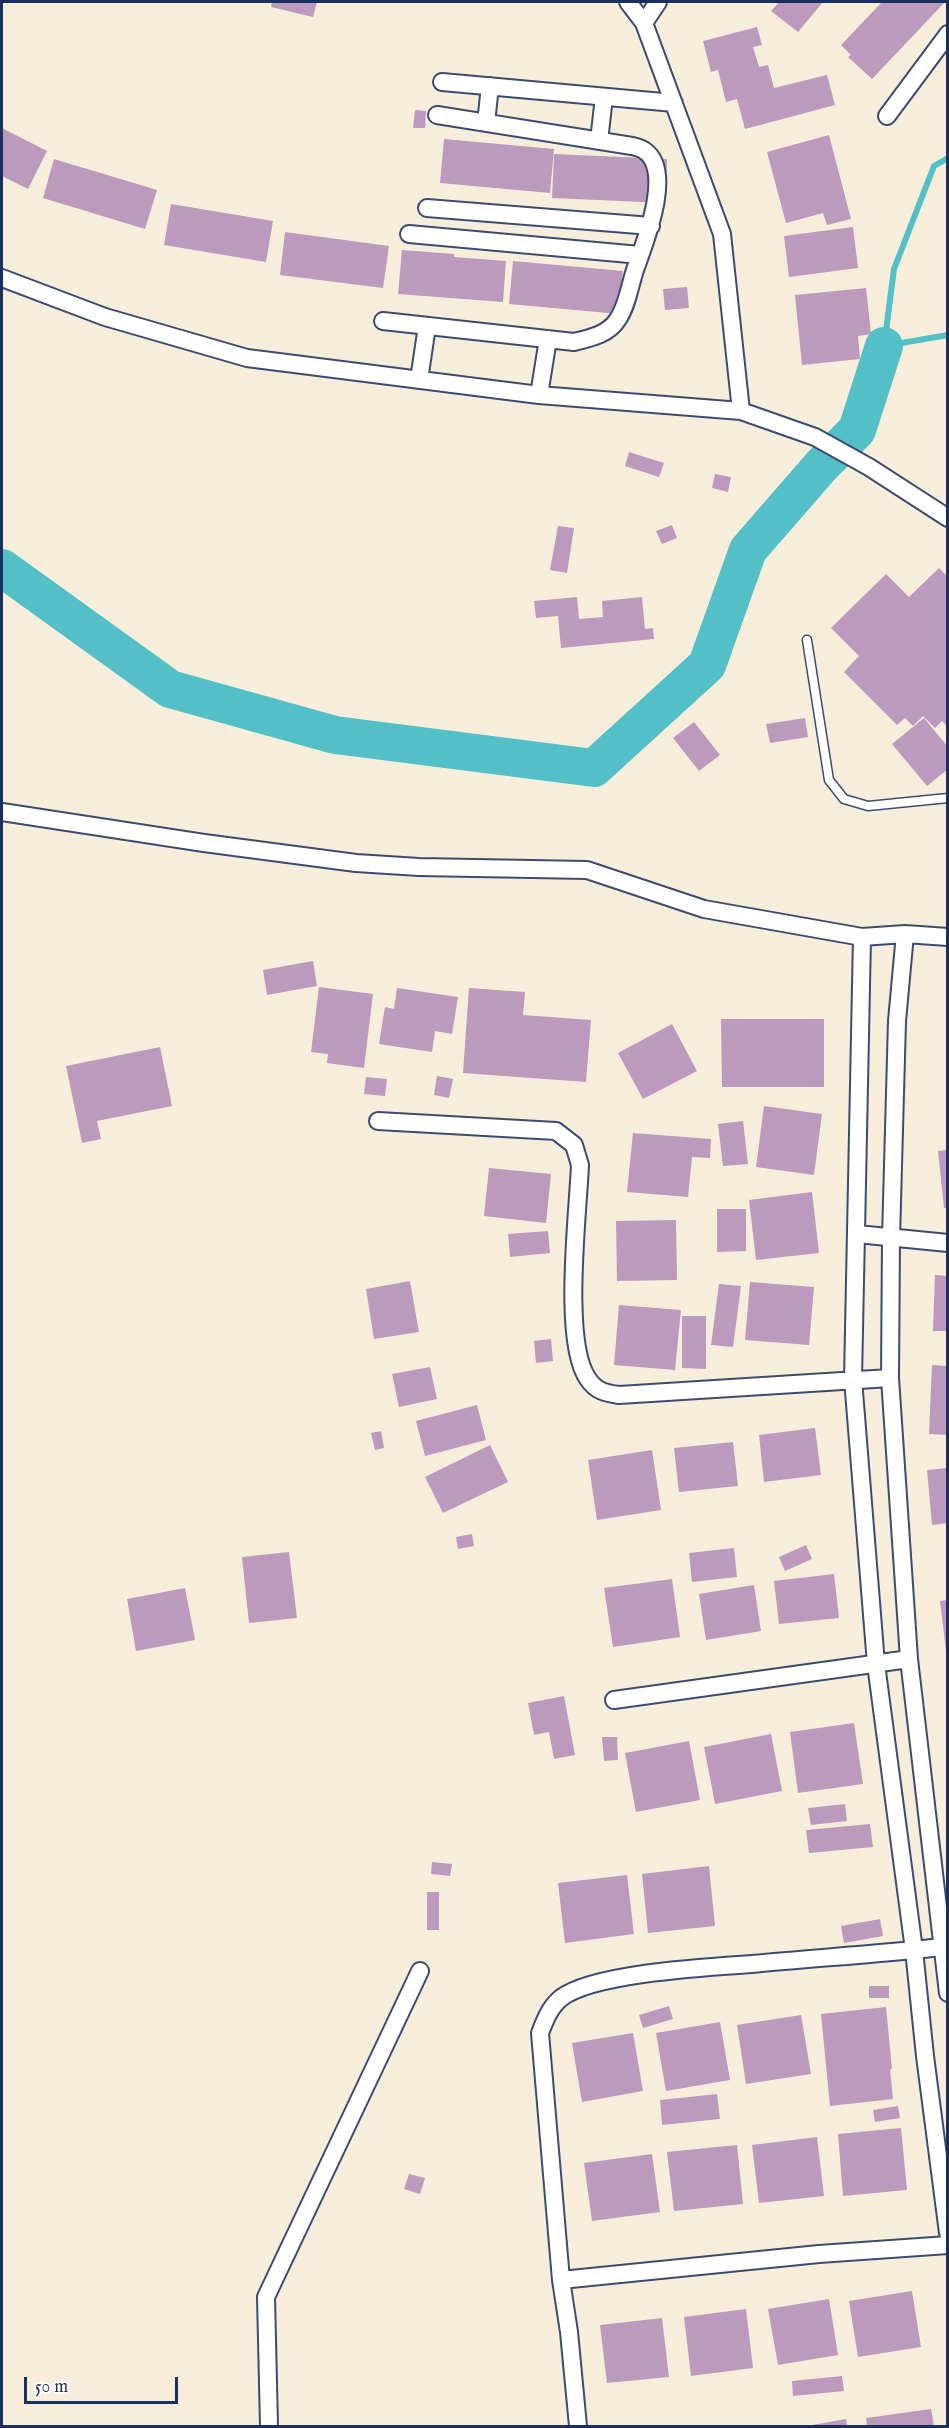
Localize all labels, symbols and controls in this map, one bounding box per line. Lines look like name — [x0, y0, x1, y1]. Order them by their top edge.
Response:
scale bar — [27, 2365, 182, 2403]
text: 50 m — [35, 2376, 68, 2399]

